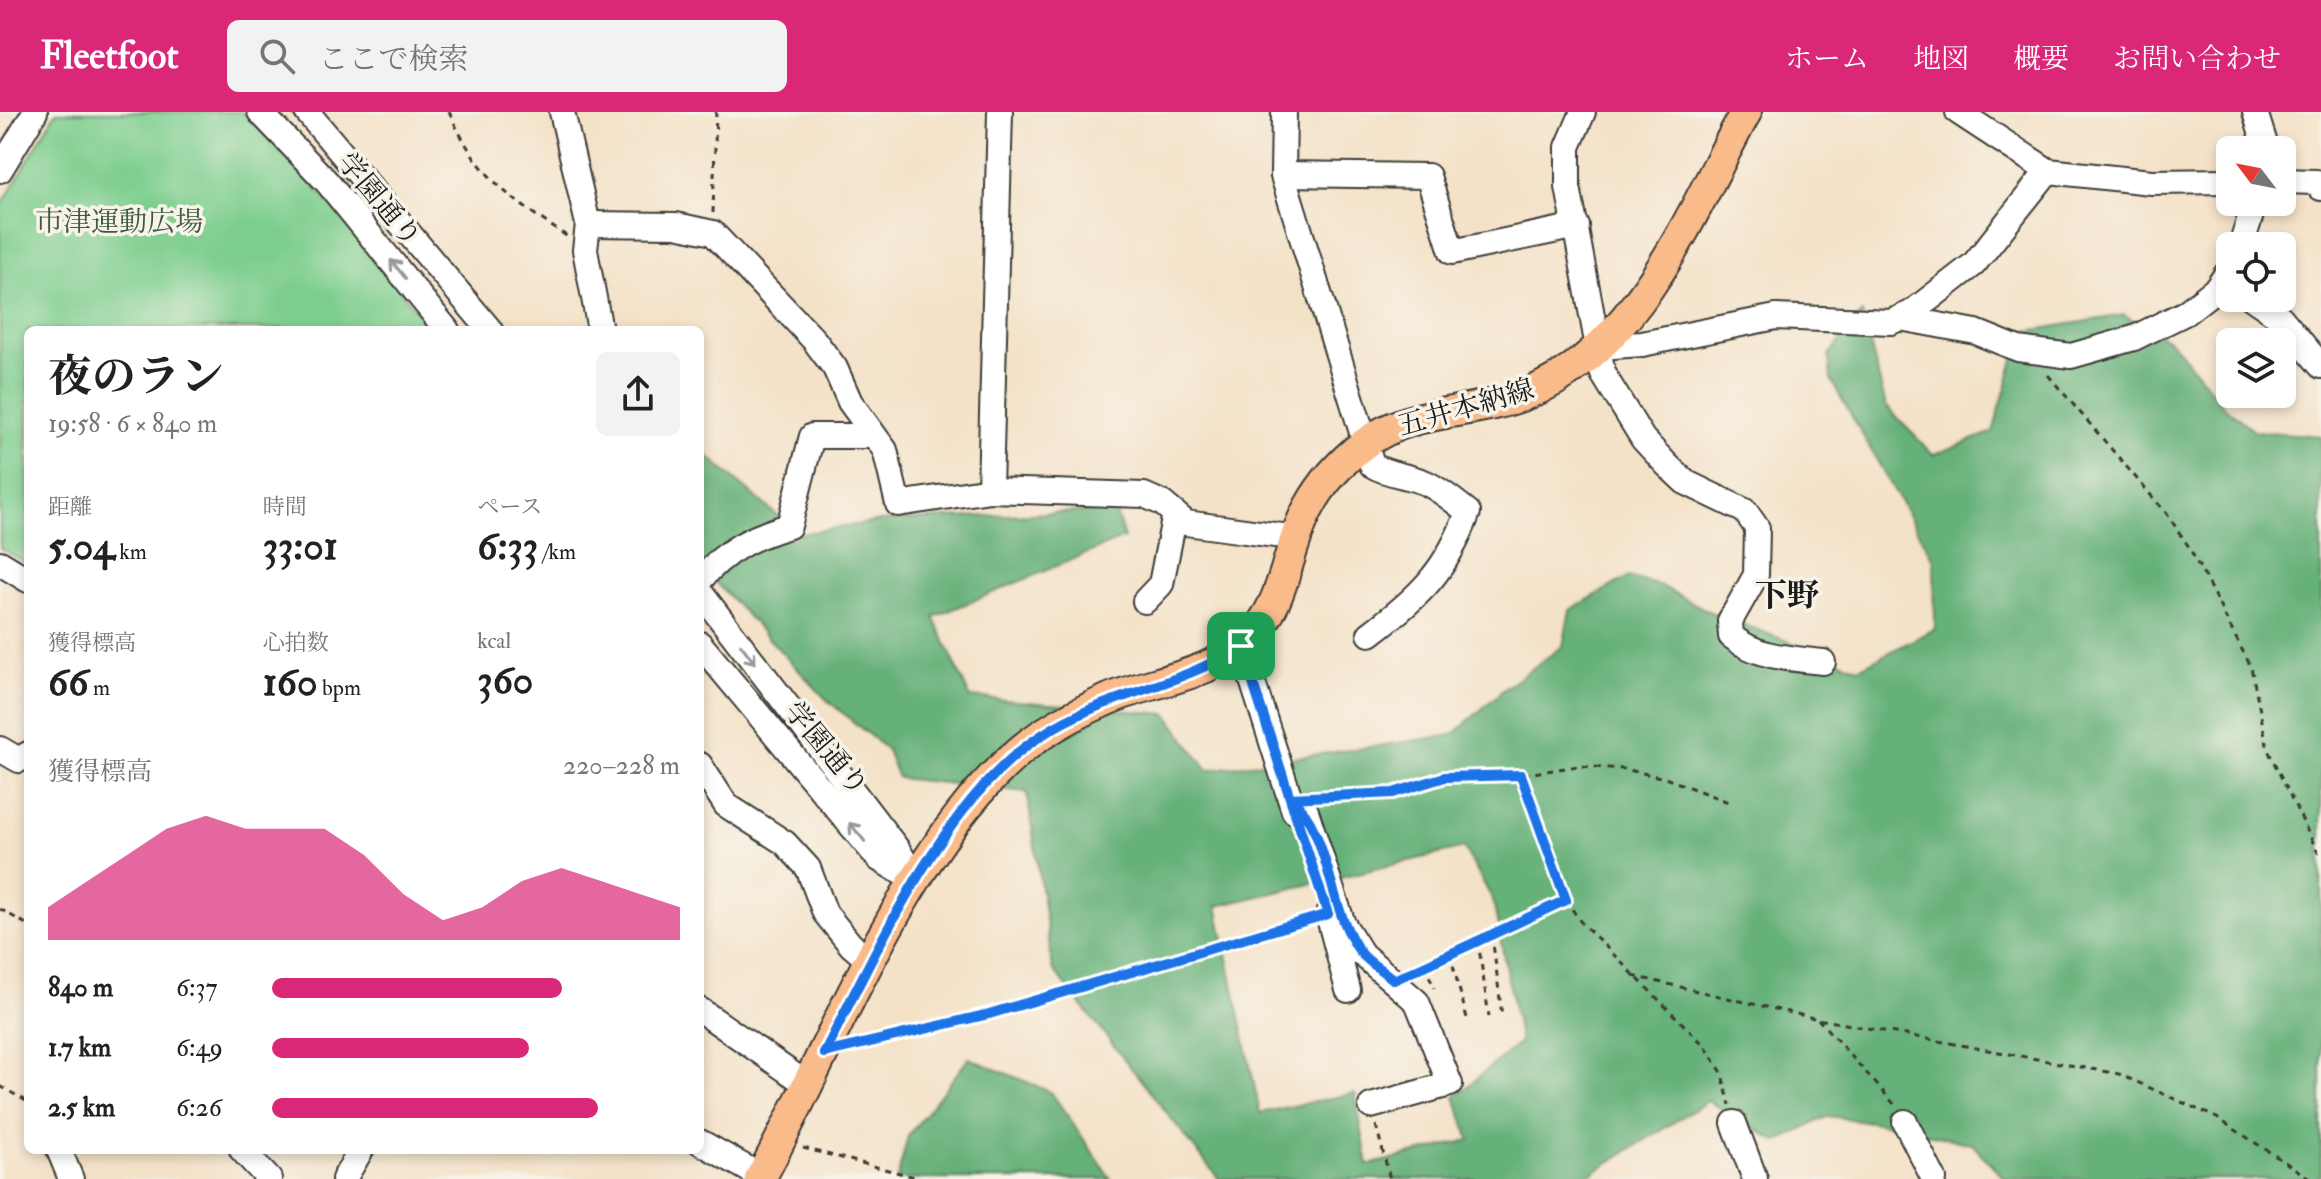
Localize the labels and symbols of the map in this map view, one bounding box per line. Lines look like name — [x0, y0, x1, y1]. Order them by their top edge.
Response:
north arrow — [2216, 136, 2296, 216]
street label: 学園通り — [330, 146, 428, 254]
park label: 市津運動広場 — [35, 205, 203, 240]
one-way arrow — [389, 259, 407, 280]
street label: 五井本納線 — [1394, 372, 1538, 444]
district label: 下野 — [1755, 576, 1819, 616]
pin — [1207, 612, 1275, 680]
one-way arrow — [739, 643, 756, 664]
street label: 学園通り — [777, 695, 875, 803]
one-way arrow — [848, 822, 866, 843]

